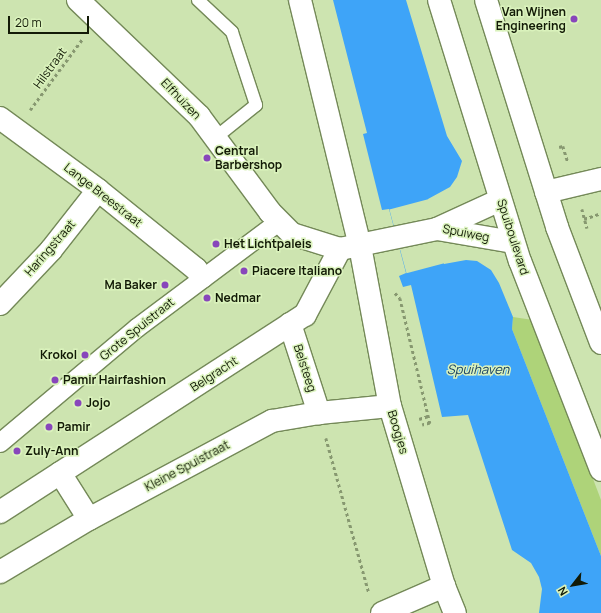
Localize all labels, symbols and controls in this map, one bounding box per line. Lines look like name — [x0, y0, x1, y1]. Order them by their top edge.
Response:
place label: Van Wijnen Engineering — [496, 5, 566, 33]
scale bar — [10, 8, 91, 34]
text: 20 m — [15, 14, 42, 31]
marker: Van Wijnen Engineering — [569, 14, 579, 24]
street label: Hilstraat — [30, 45, 70, 91]
street label: Elfhuizen — [158, 76, 204, 122]
place label: Central Barbershop — [215, 144, 282, 172]
marker: Central Barbershop — [202, 153, 212, 163]
street label: Lange Breestraat — [61, 160, 145, 230]
street label: Spuiboulevard — [494, 197, 532, 277]
street label: Haringstraat — [22, 217, 78, 279]
street label: Spuiweg — [441, 221, 491, 245]
place label: Het Lichtpaleis — [224, 237, 312, 251]
marker: Het Lichtpaleis — [211, 239, 221, 249]
place label: Piacere Italiano — [252, 264, 342, 278]
marker: Piacere Italiano — [239, 266, 249, 276]
place label: Ma Baker — [105, 278, 157, 292]
marker: Ma Baker — [160, 280, 170, 290]
place label: Nedmar — [215, 291, 261, 305]
marker: Nedmar — [202, 293, 212, 303]
street label: Grote Spuistraat — [97, 295, 177, 363]
street label: Belsteeg — [291, 342, 319, 394]
place label: Krokol — [40, 348, 77, 362]
marker: Krokol — [80, 350, 90, 360]
street label: Belgracht — [188, 353, 240, 395]
water label: Spuihaven — [447, 361, 509, 377]
place label: Pamir Hairfashion — [63, 373, 166, 387]
marker: Pamir Hairfashion — [50, 375, 60, 385]
place label: Jojo — [86, 396, 110, 410]
marker: Jojo — [73, 398, 83, 408]
street label: Boogjes — [385, 408, 411, 456]
place label: Pamir — [57, 420, 90, 434]
marker: Pamir — [44, 422, 54, 432]
street label: Kleine Spuistraat — [142, 438, 232, 494]
place label: Zuly-Ann — [25, 444, 78, 458]
marker: Zuly-Ann — [12, 446, 22, 456]
north arrow — [553, 565, 593, 605]
text: N — [554, 584, 571, 599]

